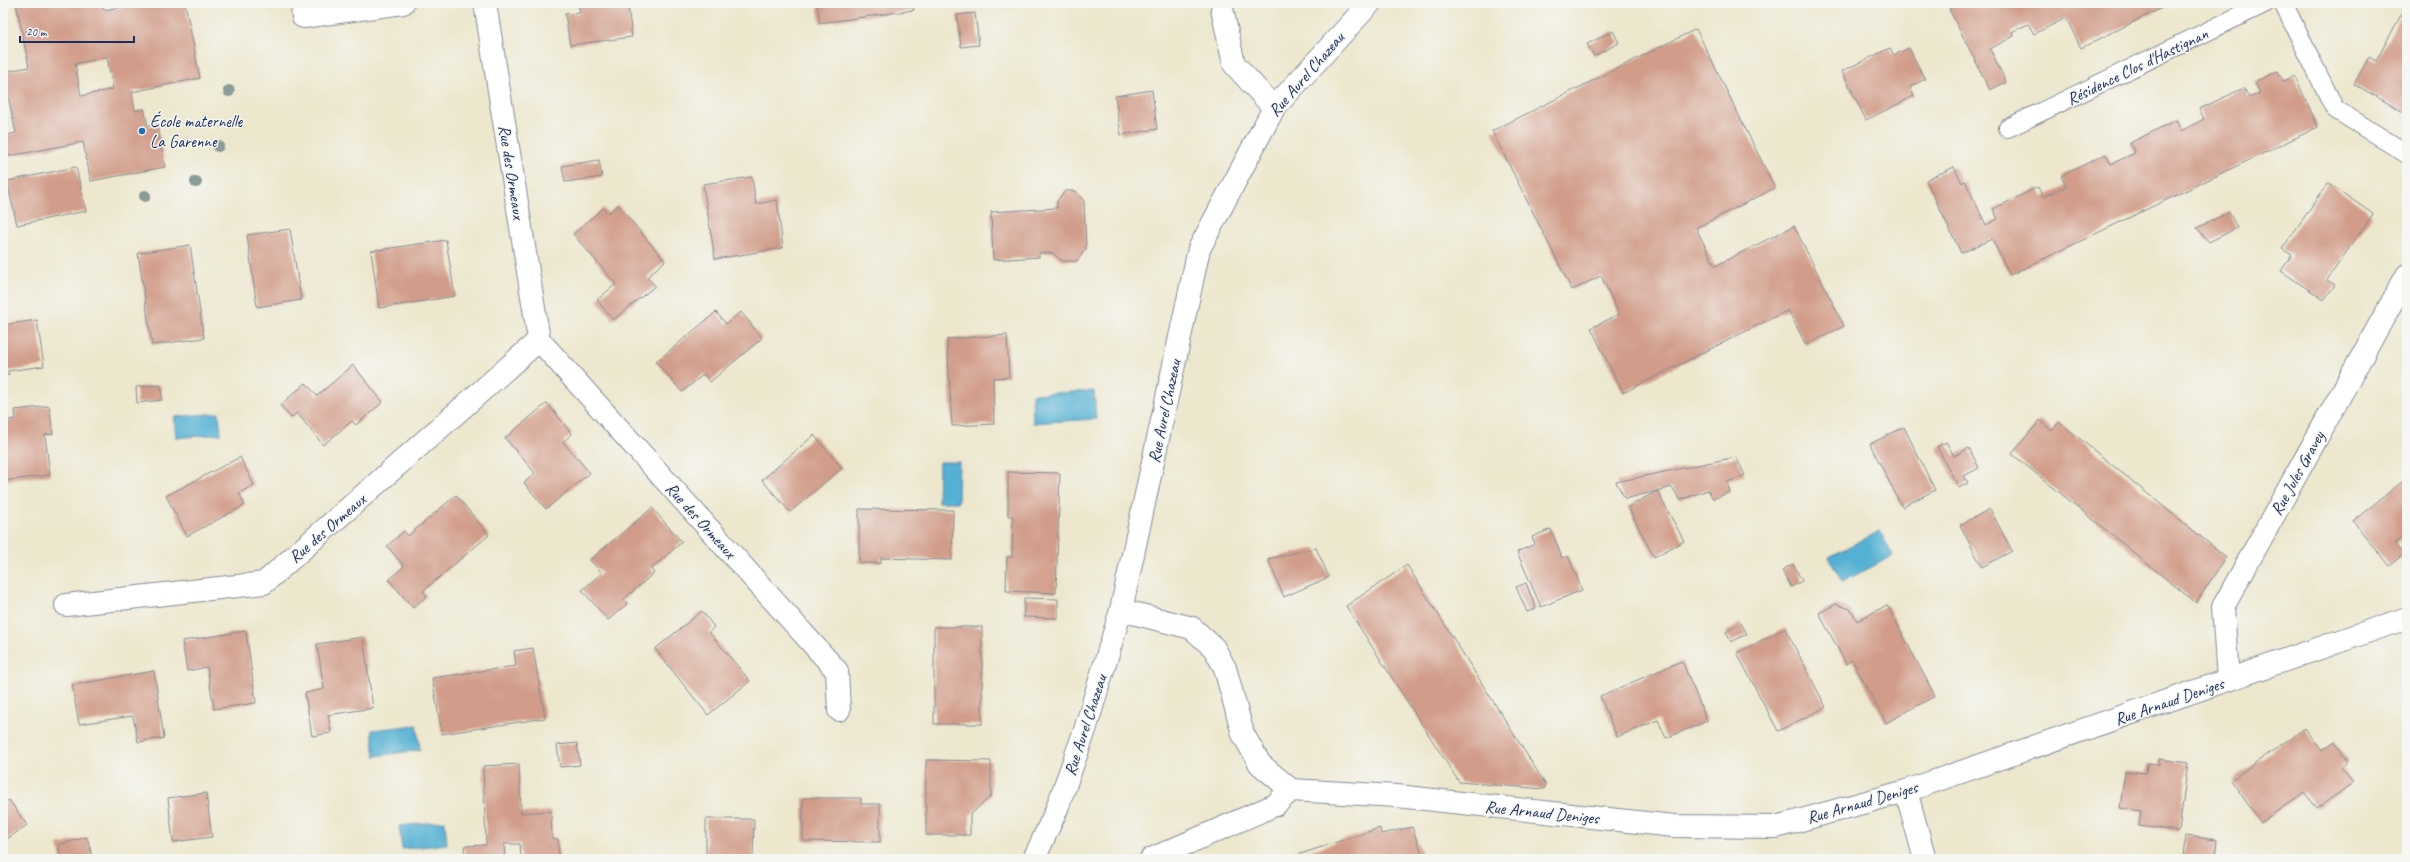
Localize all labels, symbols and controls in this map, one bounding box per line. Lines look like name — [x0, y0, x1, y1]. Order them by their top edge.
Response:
scale bar — [20, 18, 134, 44]
street label: Résidence Clos d'Hastignan — [2063, 23, 2212, 110]
text: 20 m — [26, 24, 48, 40]
street label: Rue Aurel Chazeau — [1264, 26, 1350, 121]
place label: École maternelle La Garenne — [150, 110, 244, 152]
street label: Rue des Ormeaux — [494, 123, 530, 222]
marker: École maternelle La Garenne — [137, 126, 147, 136]
street label: Rue Aurel Chazeau — [1143, 356, 1186, 465]
street label: Rue Jules Gravey — [2266, 427, 2330, 519]
street label: Rue des Ormeaux — [661, 478, 741, 564]
street label: Rue des Ormeaux — [285, 488, 371, 568]
street label: Rue Aurel Chazeau — [1059, 670, 1112, 778]
street label: Rue Arnaud Deniges — [2112, 672, 2229, 730]
street label: Rue Arnaud Deniges — [1804, 776, 1922, 828]
street label: Rue Arnaud Deniges — [1484, 796, 1602, 829]

